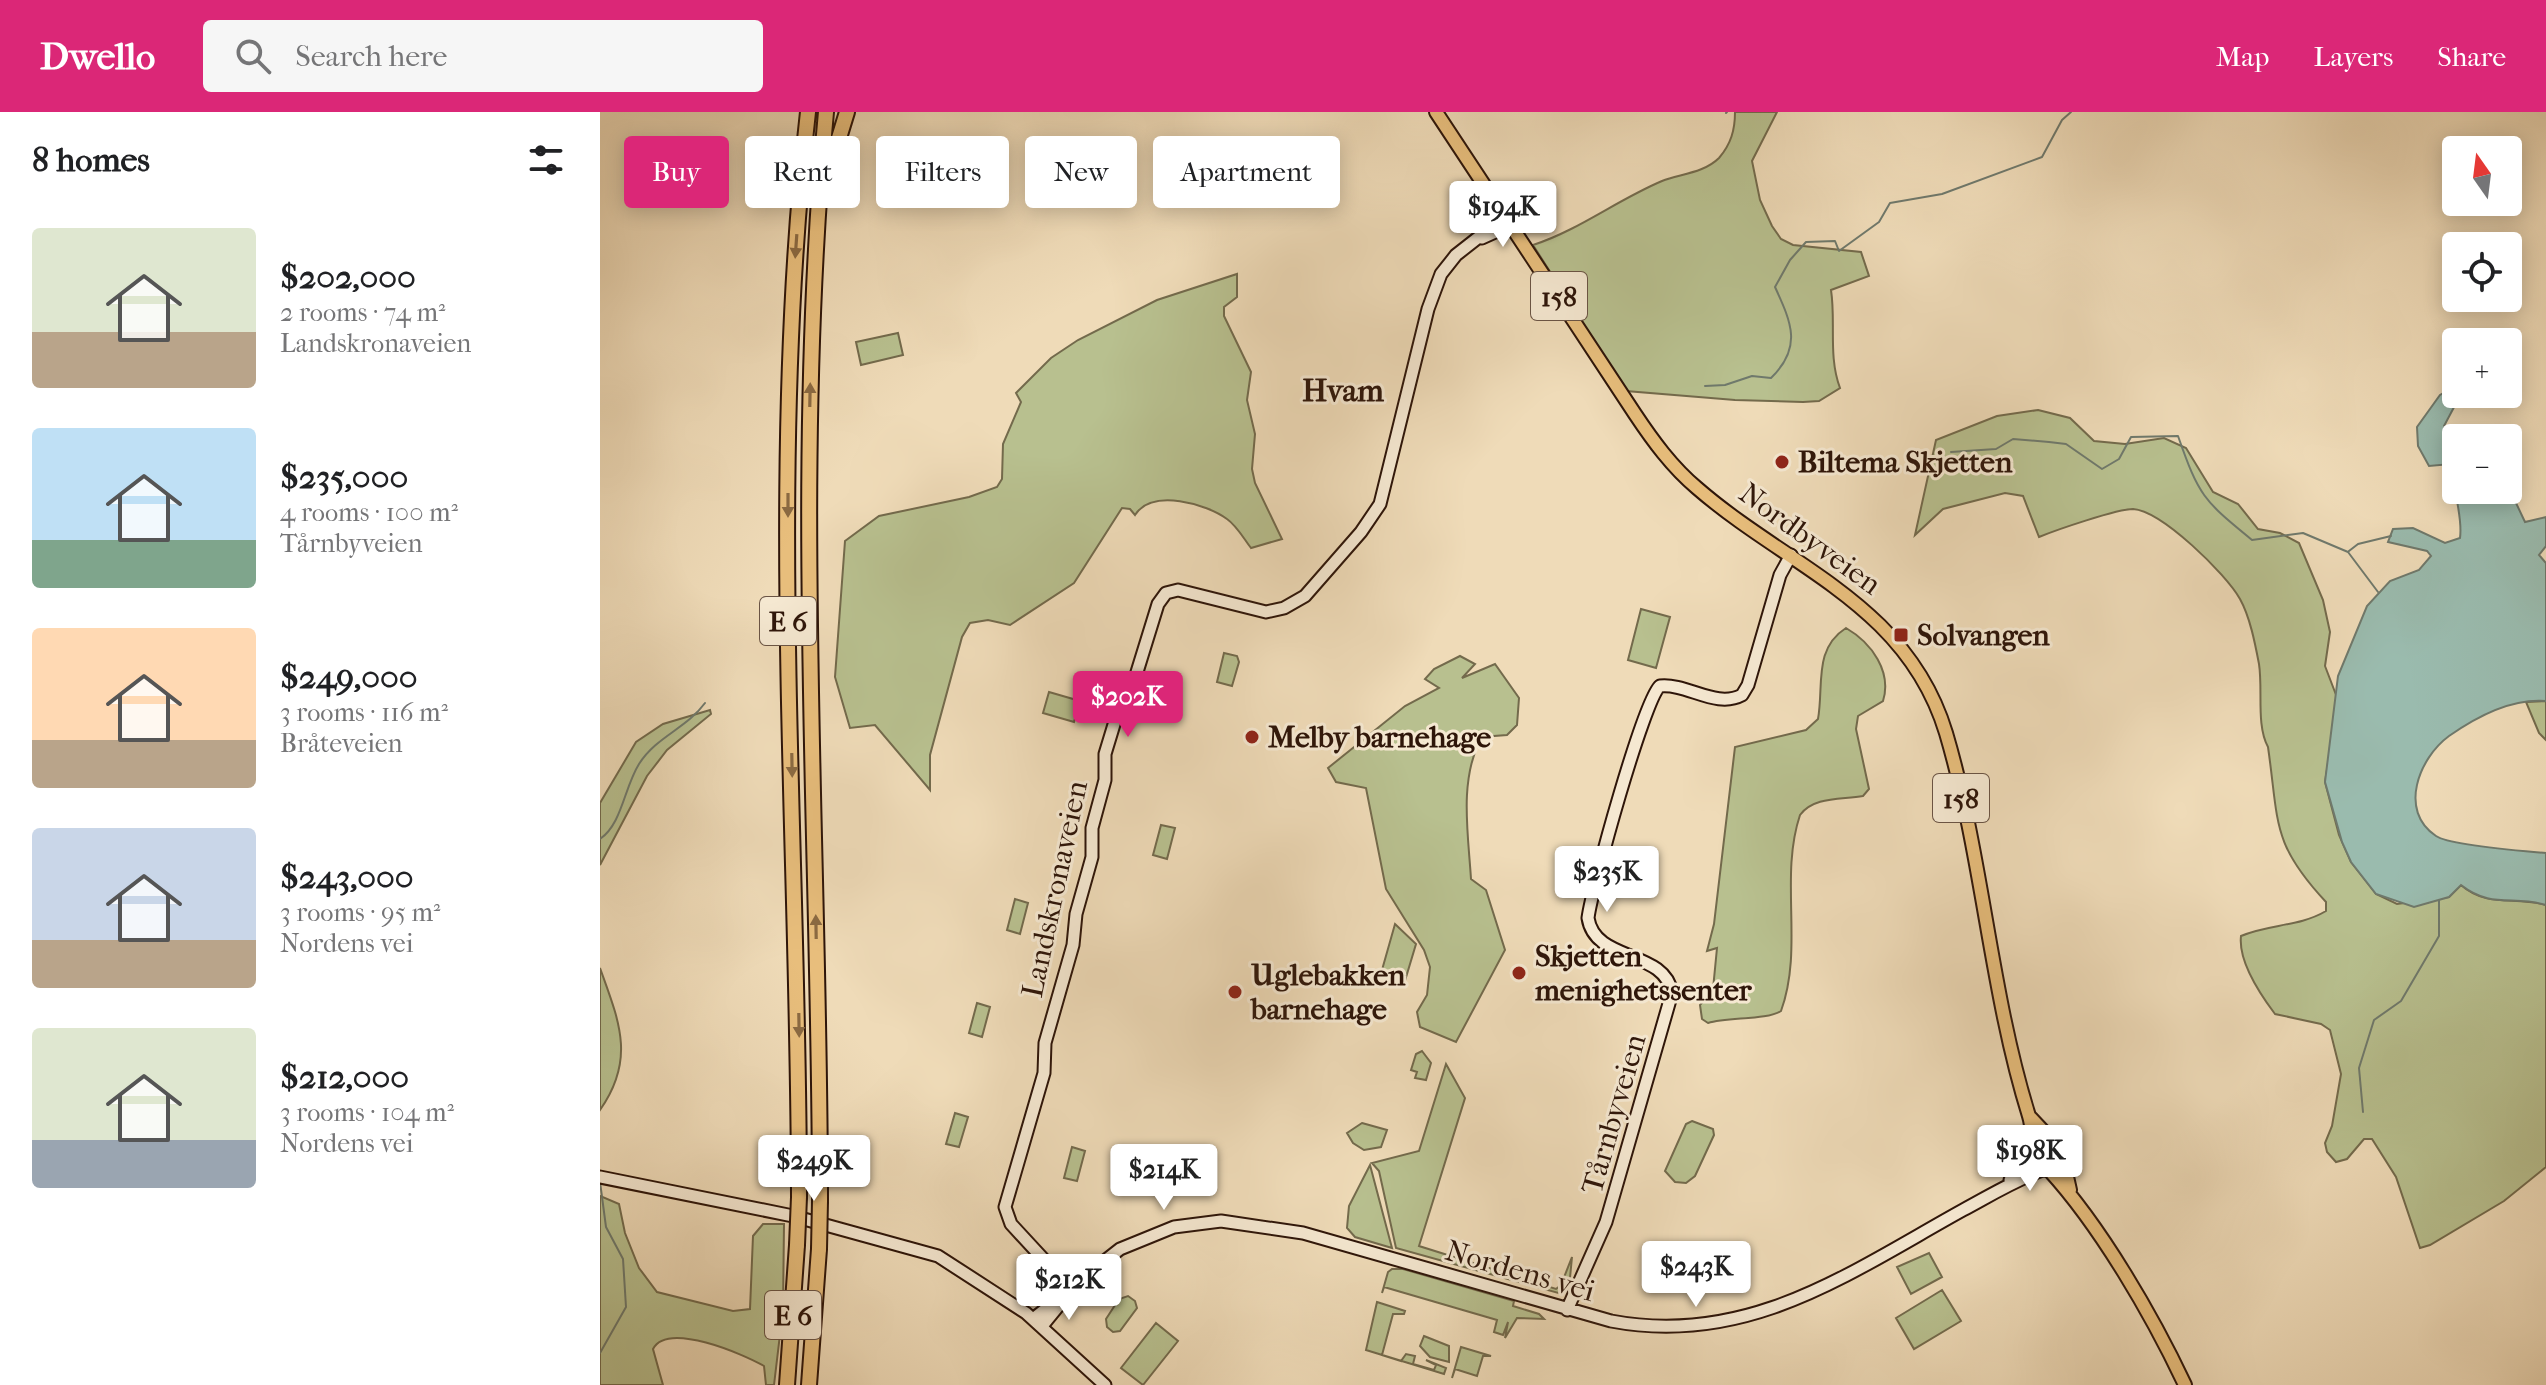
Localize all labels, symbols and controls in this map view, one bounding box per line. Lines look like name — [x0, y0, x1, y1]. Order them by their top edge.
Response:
search box — [203, 20, 763, 92]
text: Dwello — [40, 34, 155, 79]
icon: search — [231, 34, 275, 78]
text: Search here — [295, 39, 447, 74]
text: Map — [2216, 40, 2269, 73]
text: Layers — [2313, 40, 2393, 73]
text: Share — [2437, 40, 2506, 73]
chip: Buy — [624, 136, 729, 208]
chip: Rent — [745, 136, 860, 208]
chip: Filters — [876, 136, 1009, 208]
chip: New — [1025, 136, 1137, 208]
chip: Apartment — [1153, 136, 1340, 208]
north arrow — [2442, 136, 2522, 216]
map controls — [2442, 136, 2522, 504]
icon: filters — [524, 138, 568, 182]
text: 8 homes — [32, 140, 150, 180]
pin: $194K — [1447, 181, 1559, 249]
text: $194K — [1467, 191, 1539, 222]
button: locate — [2442, 232, 2522, 312]
one-way arrow — [789, 233, 802, 258]
text: $202,000 — [280, 257, 416, 297]
icon: home — [96, 260, 192, 356]
road number: 158 — [1531, 272, 1587, 320]
text: 2 rooms · 74 m² — [280, 297, 445, 328]
text: Landskronaveien — [280, 328, 471, 359]
button: + — [2442, 328, 2522, 408]
district label: Hvam — [1302, 372, 1384, 409]
one-way arrow — [803, 382, 816, 407]
button: − — [2442, 424, 2522, 504]
place label: Biltema Skjetten — [1798, 445, 2013, 480]
marker: Biltema Skjetten — [1773, 453, 1791, 471]
text: $235,000 — [280, 457, 408, 497]
icon: home — [96, 460, 192, 556]
street label: Nordbyveien — [1732, 476, 1888, 603]
one-way arrow — [782, 493, 794, 518]
text: 4 rooms · 100 m² — [280, 497, 458, 528]
text: Tårnbyveien — [280, 528, 423, 559]
road number: E 6 — [760, 597, 816, 645]
place label: Solvangen — [1917, 618, 2050, 653]
marker: Solvangen — [1892, 626, 1910, 644]
text: $249,000 — [280, 657, 417, 697]
icon: home — [96, 660, 192, 756]
pin: $202K — [1072, 671, 1184, 739]
text: $202K — [1091, 681, 1165, 712]
text: 3 rooms · 116 m² — [280, 697, 448, 728]
place label: Melby barnehage — [1268, 720, 1491, 755]
text: Bråteveien — [280, 728, 403, 759]
marker: Melby barnehage — [1243, 728, 1261, 746]
one-way arrow — [785, 753, 798, 778]
road number: 158 — [1933, 774, 1989, 822]
street label: Landskronaveien — [1015, 777, 1095, 1001]
pin: $235K — [1551, 846, 1663, 914]
text: $235K — [1573, 856, 1641, 887]
text: $243,000 — [280, 857, 414, 897]
icon: home — [96, 860, 192, 956]
text: 3 rooms · 95 m² — [280, 897, 440, 928]
one-way arrow — [810, 914, 822, 939]
text: Nordens vei — [280, 928, 413, 959]
place label: Skjetten menighetssenter — [1535, 939, 1753, 1008]
place label: Uglebakken barnehage — [1249, 958, 1406, 1027]
marker: Skjetten menighetssenter — [1510, 964, 1528, 982]
marker: Uglebakken barnehage — [1226, 983, 1244, 1001]
one-way arrow — [792, 1013, 805, 1038]
street label: Tårnbyveien — [1575, 1030, 1654, 1198]
text: $212,000 — [280, 1057, 409, 1097]
icon: home — [96, 1060, 192, 1156]
text: 3 rooms · 104 m² — [280, 1097, 454, 1128]
pin: $198K — [1974, 1125, 2086, 1193]
text: Nordens vei — [280, 1128, 413, 1159]
pin: $249K — [758, 1135, 870, 1203]
text: $198K — [1995, 1135, 2065, 1166]
pin: $214K — [1108, 1144, 1220, 1212]
text: $249K — [776, 1145, 852, 1176]
text: $214K — [1128, 1154, 1200, 1185]
street label: Nordens vei — [1441, 1233, 1599, 1309]
pin: $243K — [1640, 1241, 1752, 1309]
text: $243K — [1660, 1251, 1732, 1282]
pin: $212K — [1013, 1254, 1125, 1322]
text: $212K — [1034, 1264, 1104, 1295]
road number: E 6 — [765, 1291, 821, 1339]

